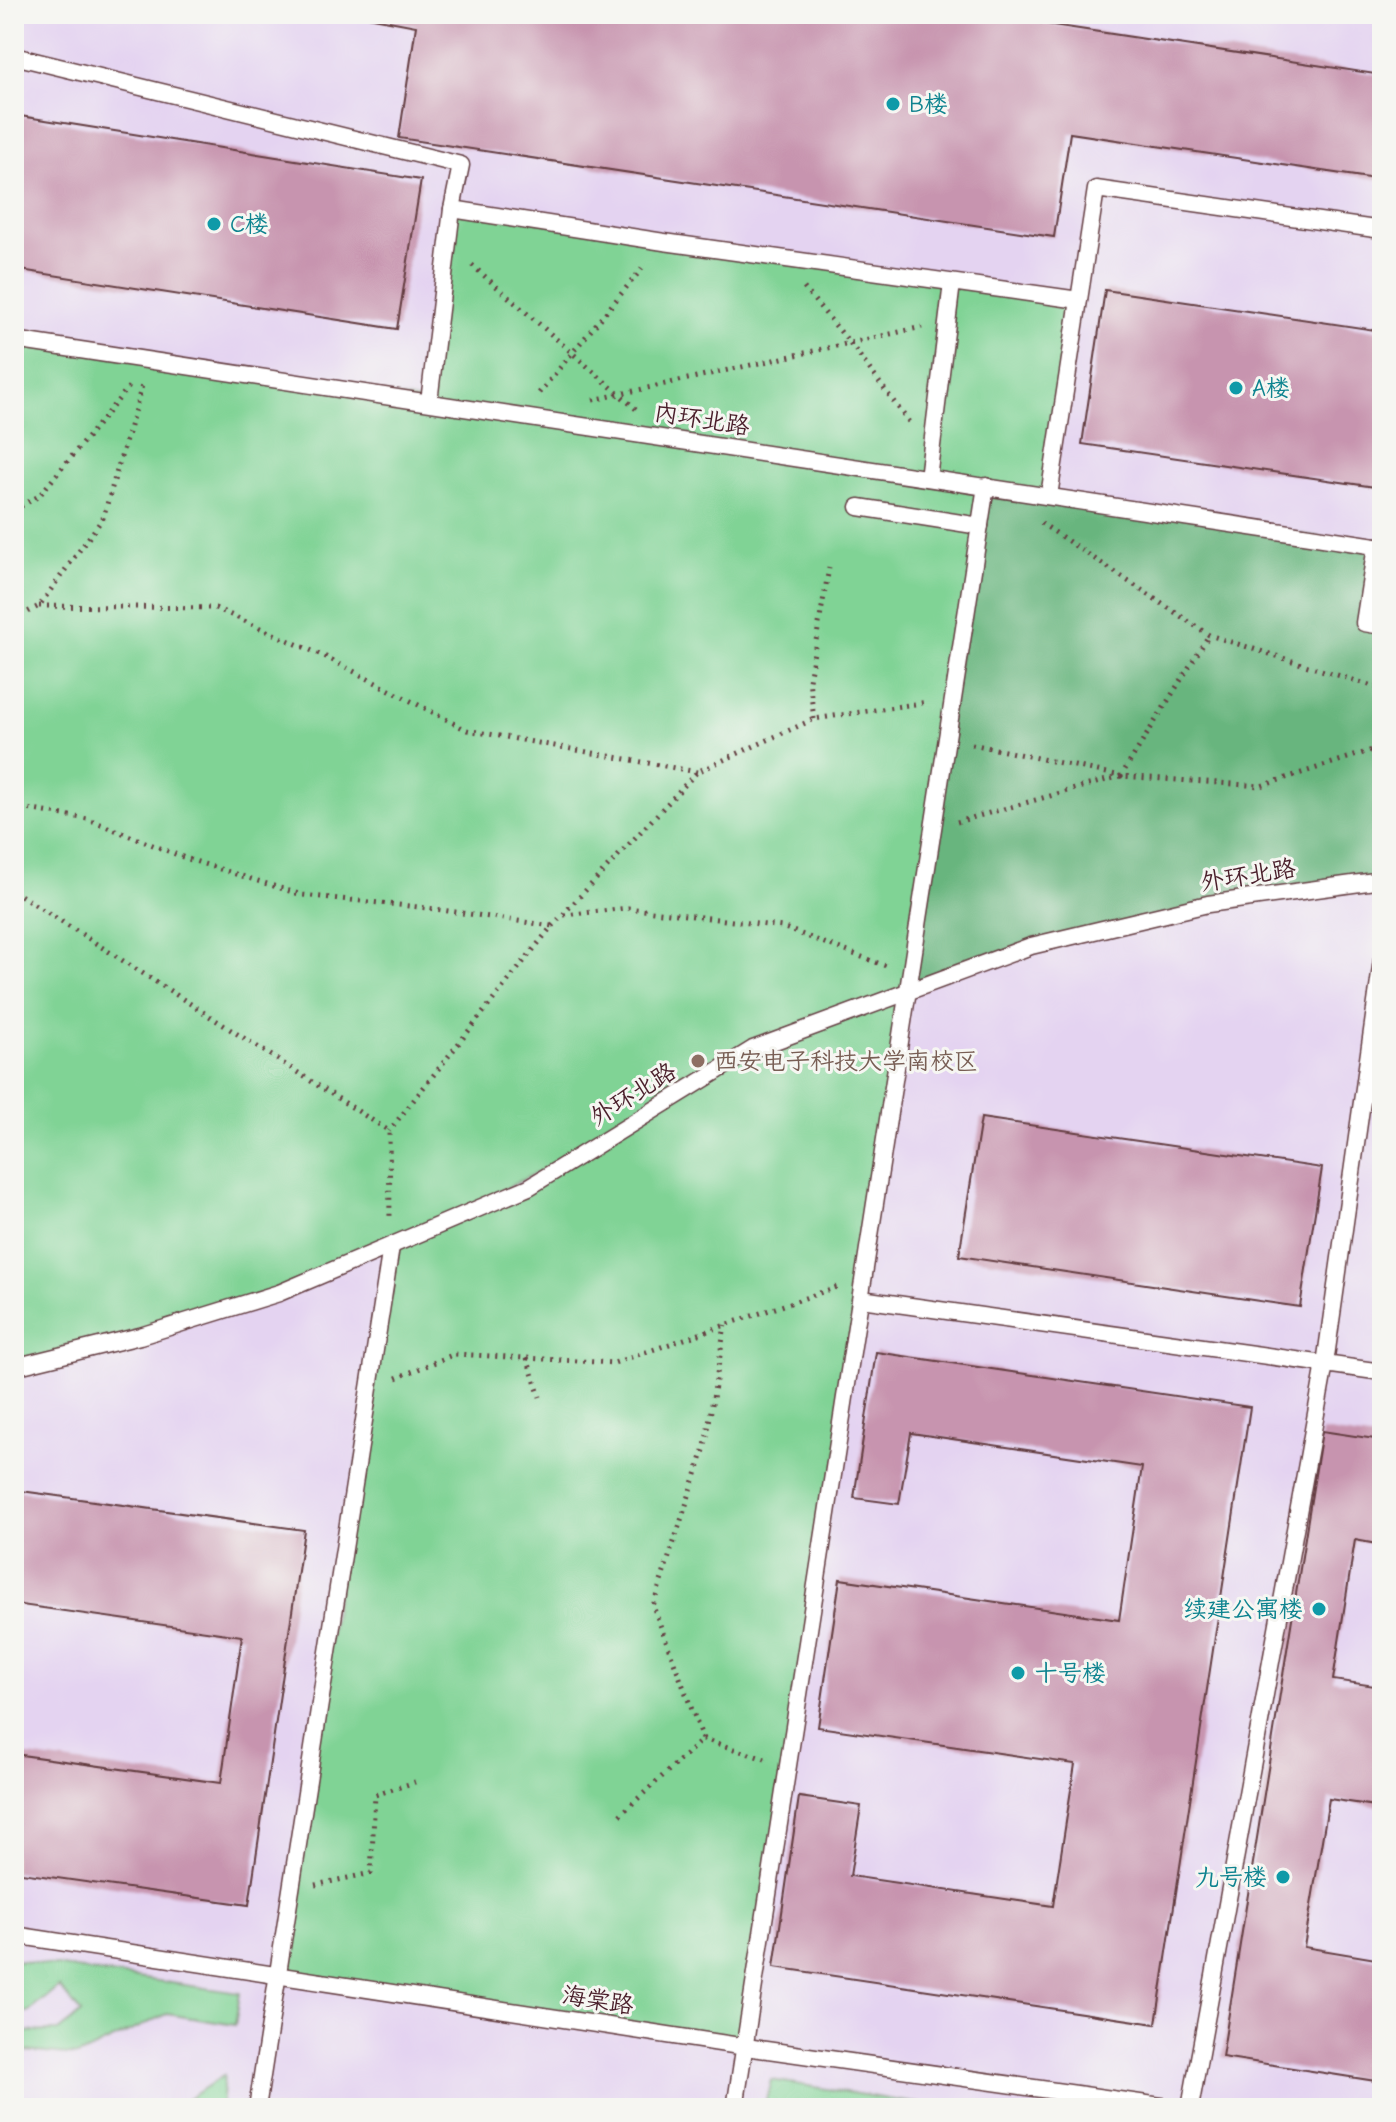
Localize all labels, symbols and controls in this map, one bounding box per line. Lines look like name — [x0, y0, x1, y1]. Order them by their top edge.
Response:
place label: B楼 — [909, 90, 948, 118]
marker: B楼 — [884, 95, 902, 113]
place label: C楼 — [230, 210, 269, 238]
marker: C楼 — [205, 215, 223, 233]
place label: A楼 — [1252, 374, 1290, 402]
marker: A楼 — [1227, 379, 1245, 397]
street label: 内环北路 — [652, 398, 752, 440]
street label: 外环北路 — [1198, 854, 1298, 896]
place label: 西安电子科技大学南校区 — [714, 1047, 978, 1075]
marker: 西安电子科技大学南校区 — [689, 1052, 707, 1070]
street label: 外环北路 — [585, 1057, 681, 1131]
place label: 续建公寓楼 — [1183, 1595, 1303, 1623]
marker: 续建公寓楼 — [1310, 1600, 1328, 1618]
place label: 十号楼 — [1034, 1659, 1106, 1687]
marker: 十号楼 — [1009, 1664, 1027, 1682]
place label: 九号楼 — [1195, 1863, 1267, 1891]
marker: 九号楼 — [1274, 1868, 1292, 1886]
street label: 海棠路 — [560, 1981, 636, 2019]

